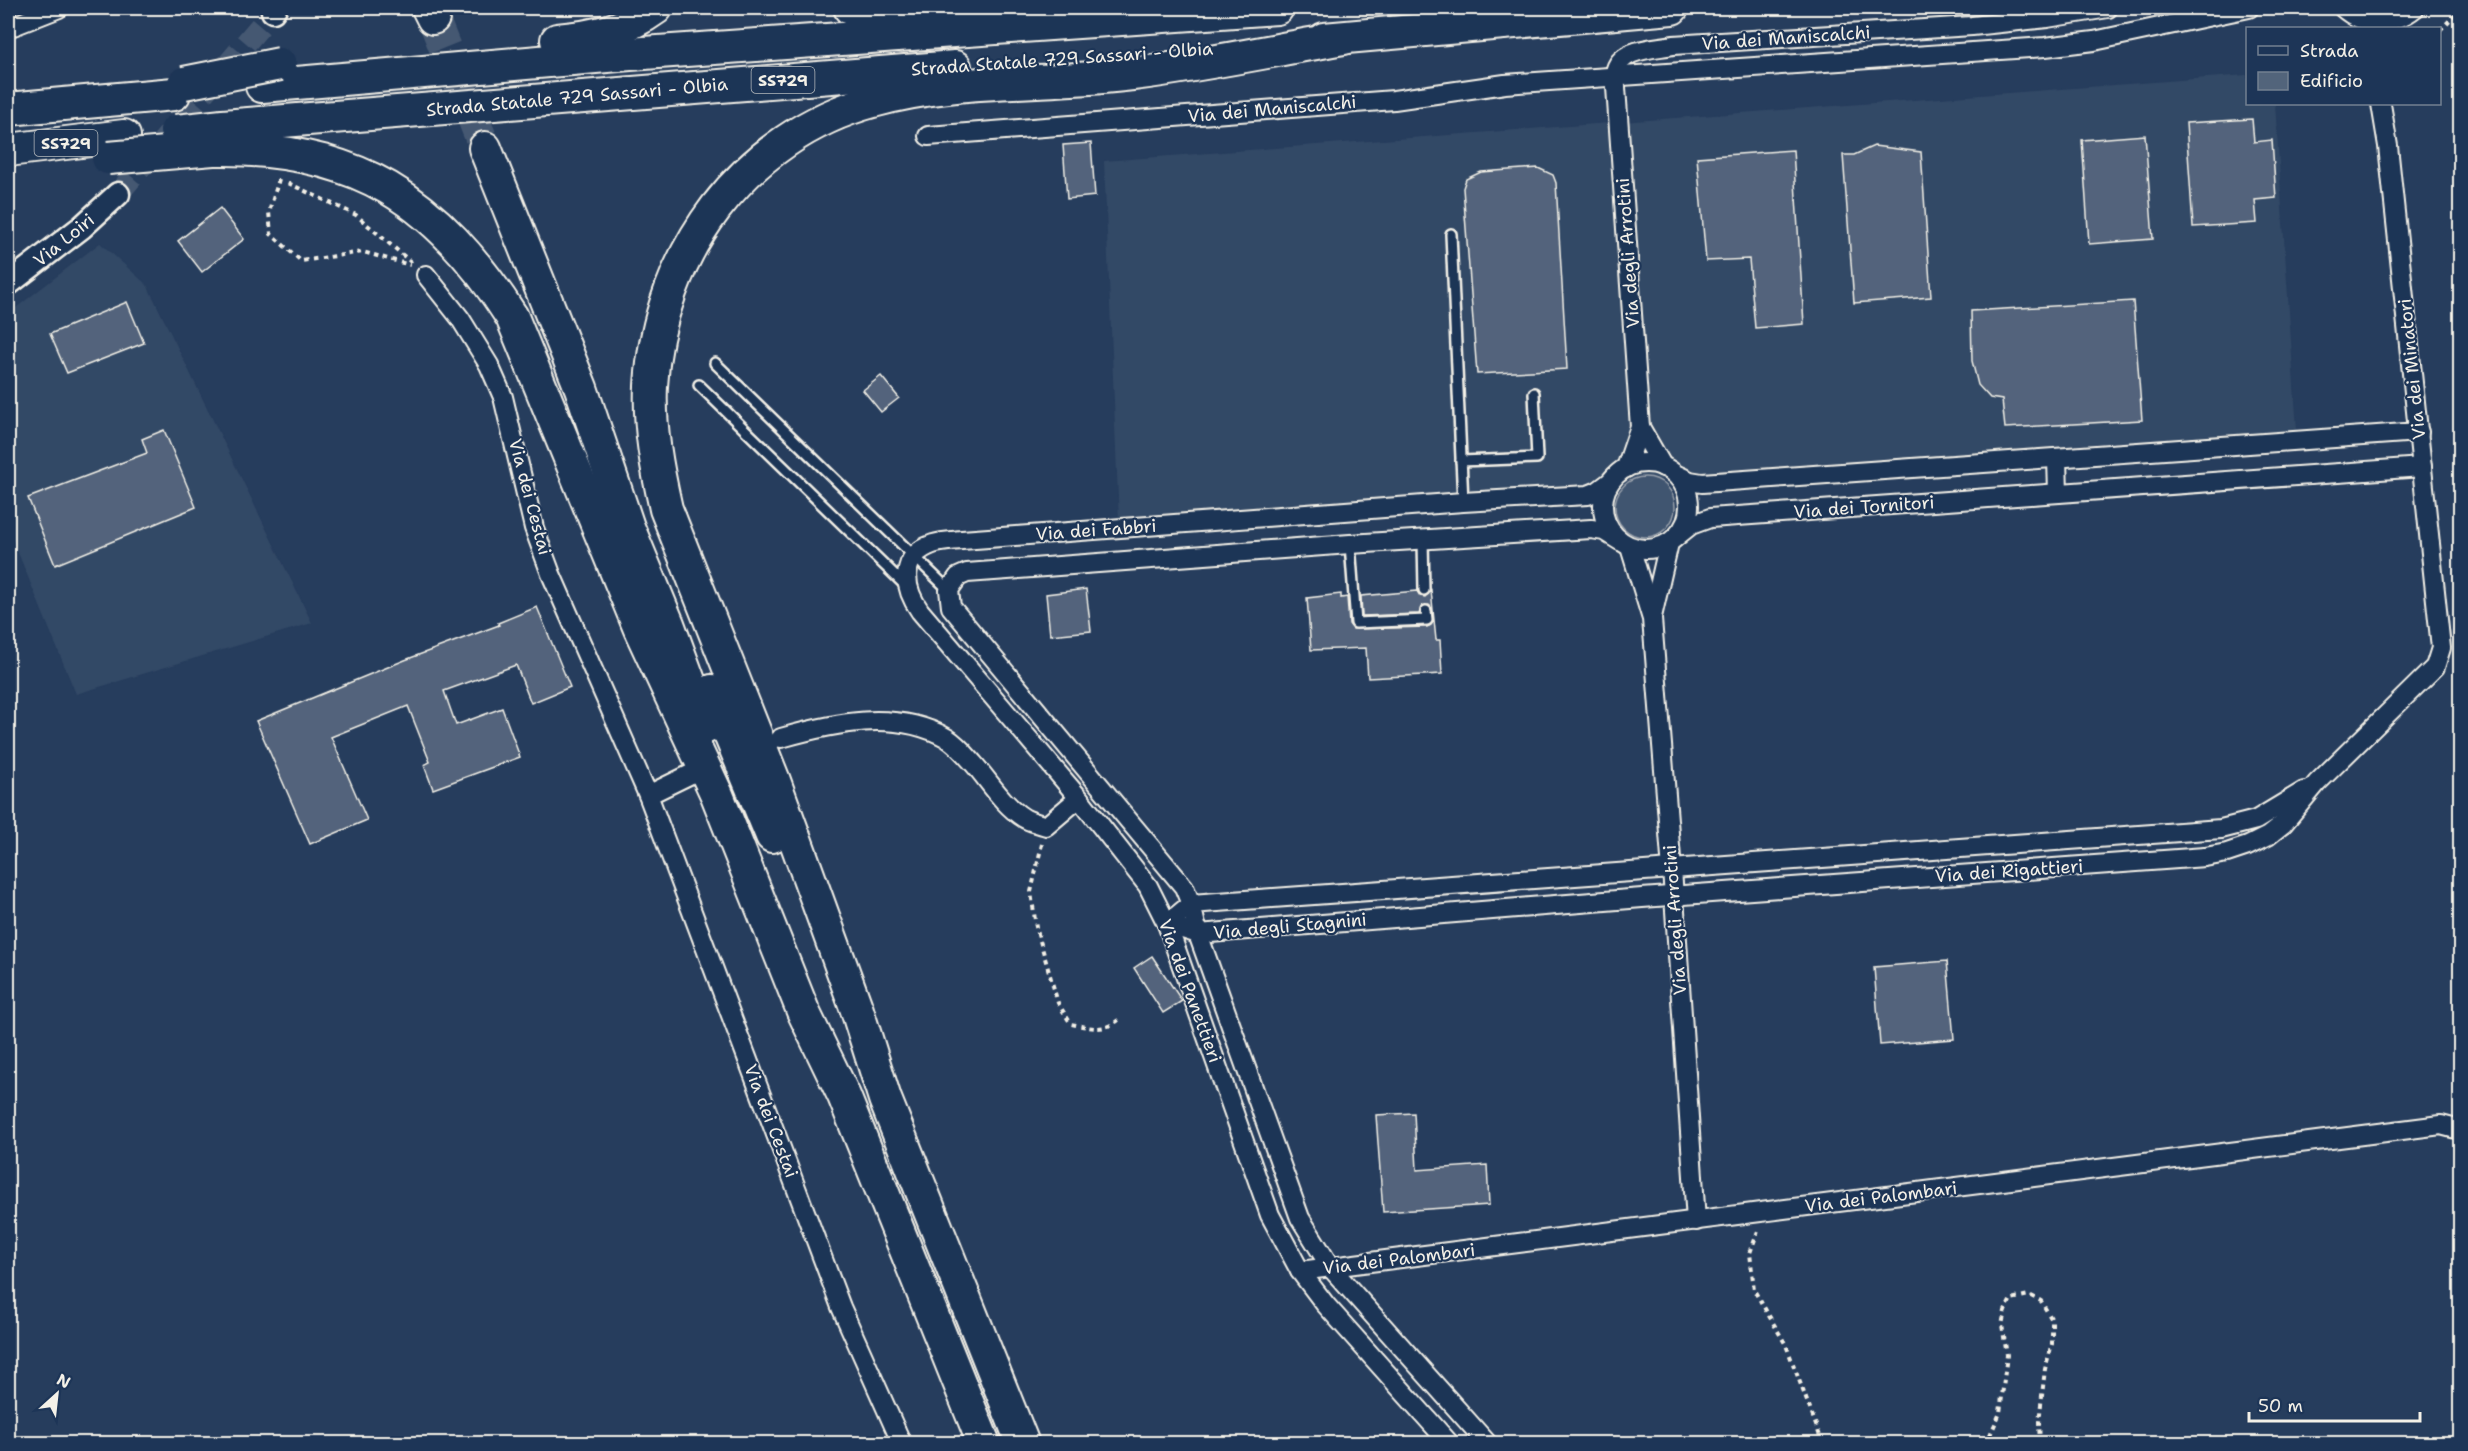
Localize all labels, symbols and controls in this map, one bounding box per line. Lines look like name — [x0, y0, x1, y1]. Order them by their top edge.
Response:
street label: Via dei Maniscalchi — [1701, 20, 1871, 56]
legend — [2246, 27, 2441, 105]
street label: Strada Statale 729 Sassari - Olbia — [910, 36, 1214, 82]
text: Strada — [2300, 39, 2359, 63]
road number: SS729 — [752, 67, 814, 93]
text: Edificio — [2300, 69, 2363, 93]
street label: Strada Statale 729 Sassari - Olbia — [425, 72, 729, 122]
street label: Via dei Maniscalchi — [1187, 90, 1357, 128]
road number: SS729 — [34, 130, 98, 156]
street label: Via degli Arrotini — [1611, 177, 1645, 329]
street label: Via Loiri — [28, 208, 100, 272]
street label: Via dei Minatori — [2393, 297, 2431, 441]
street label: Via dei Cestai — [503, 436, 557, 558]
street label: Via dei Tornitori — [1793, 490, 1935, 524]
street label: Via dei Fabbri — [1035, 514, 1157, 546]
street label: Via degli Arrotini — [1658, 844, 1692, 996]
street label: Via dei Rigattieri — [1934, 854, 2084, 888]
street label: Via degli Stagnini — [1212, 907, 1368, 945]
street label: Via dei Panettieri — [1153, 916, 1227, 1066]
street label: Via dei Cestai — [738, 1061, 804, 1181]
street label: Via dei Palombari — [1803, 1176, 1959, 1218]
street label: Via dei Palombari — [1321, 1238, 1477, 1280]
north arrow — [27, 1364, 87, 1424]
text: N — [53, 1369, 74, 1393]
scale bar — [2249, 1385, 2420, 1423]
text: 50 m — [2258, 1394, 2303, 1418]

